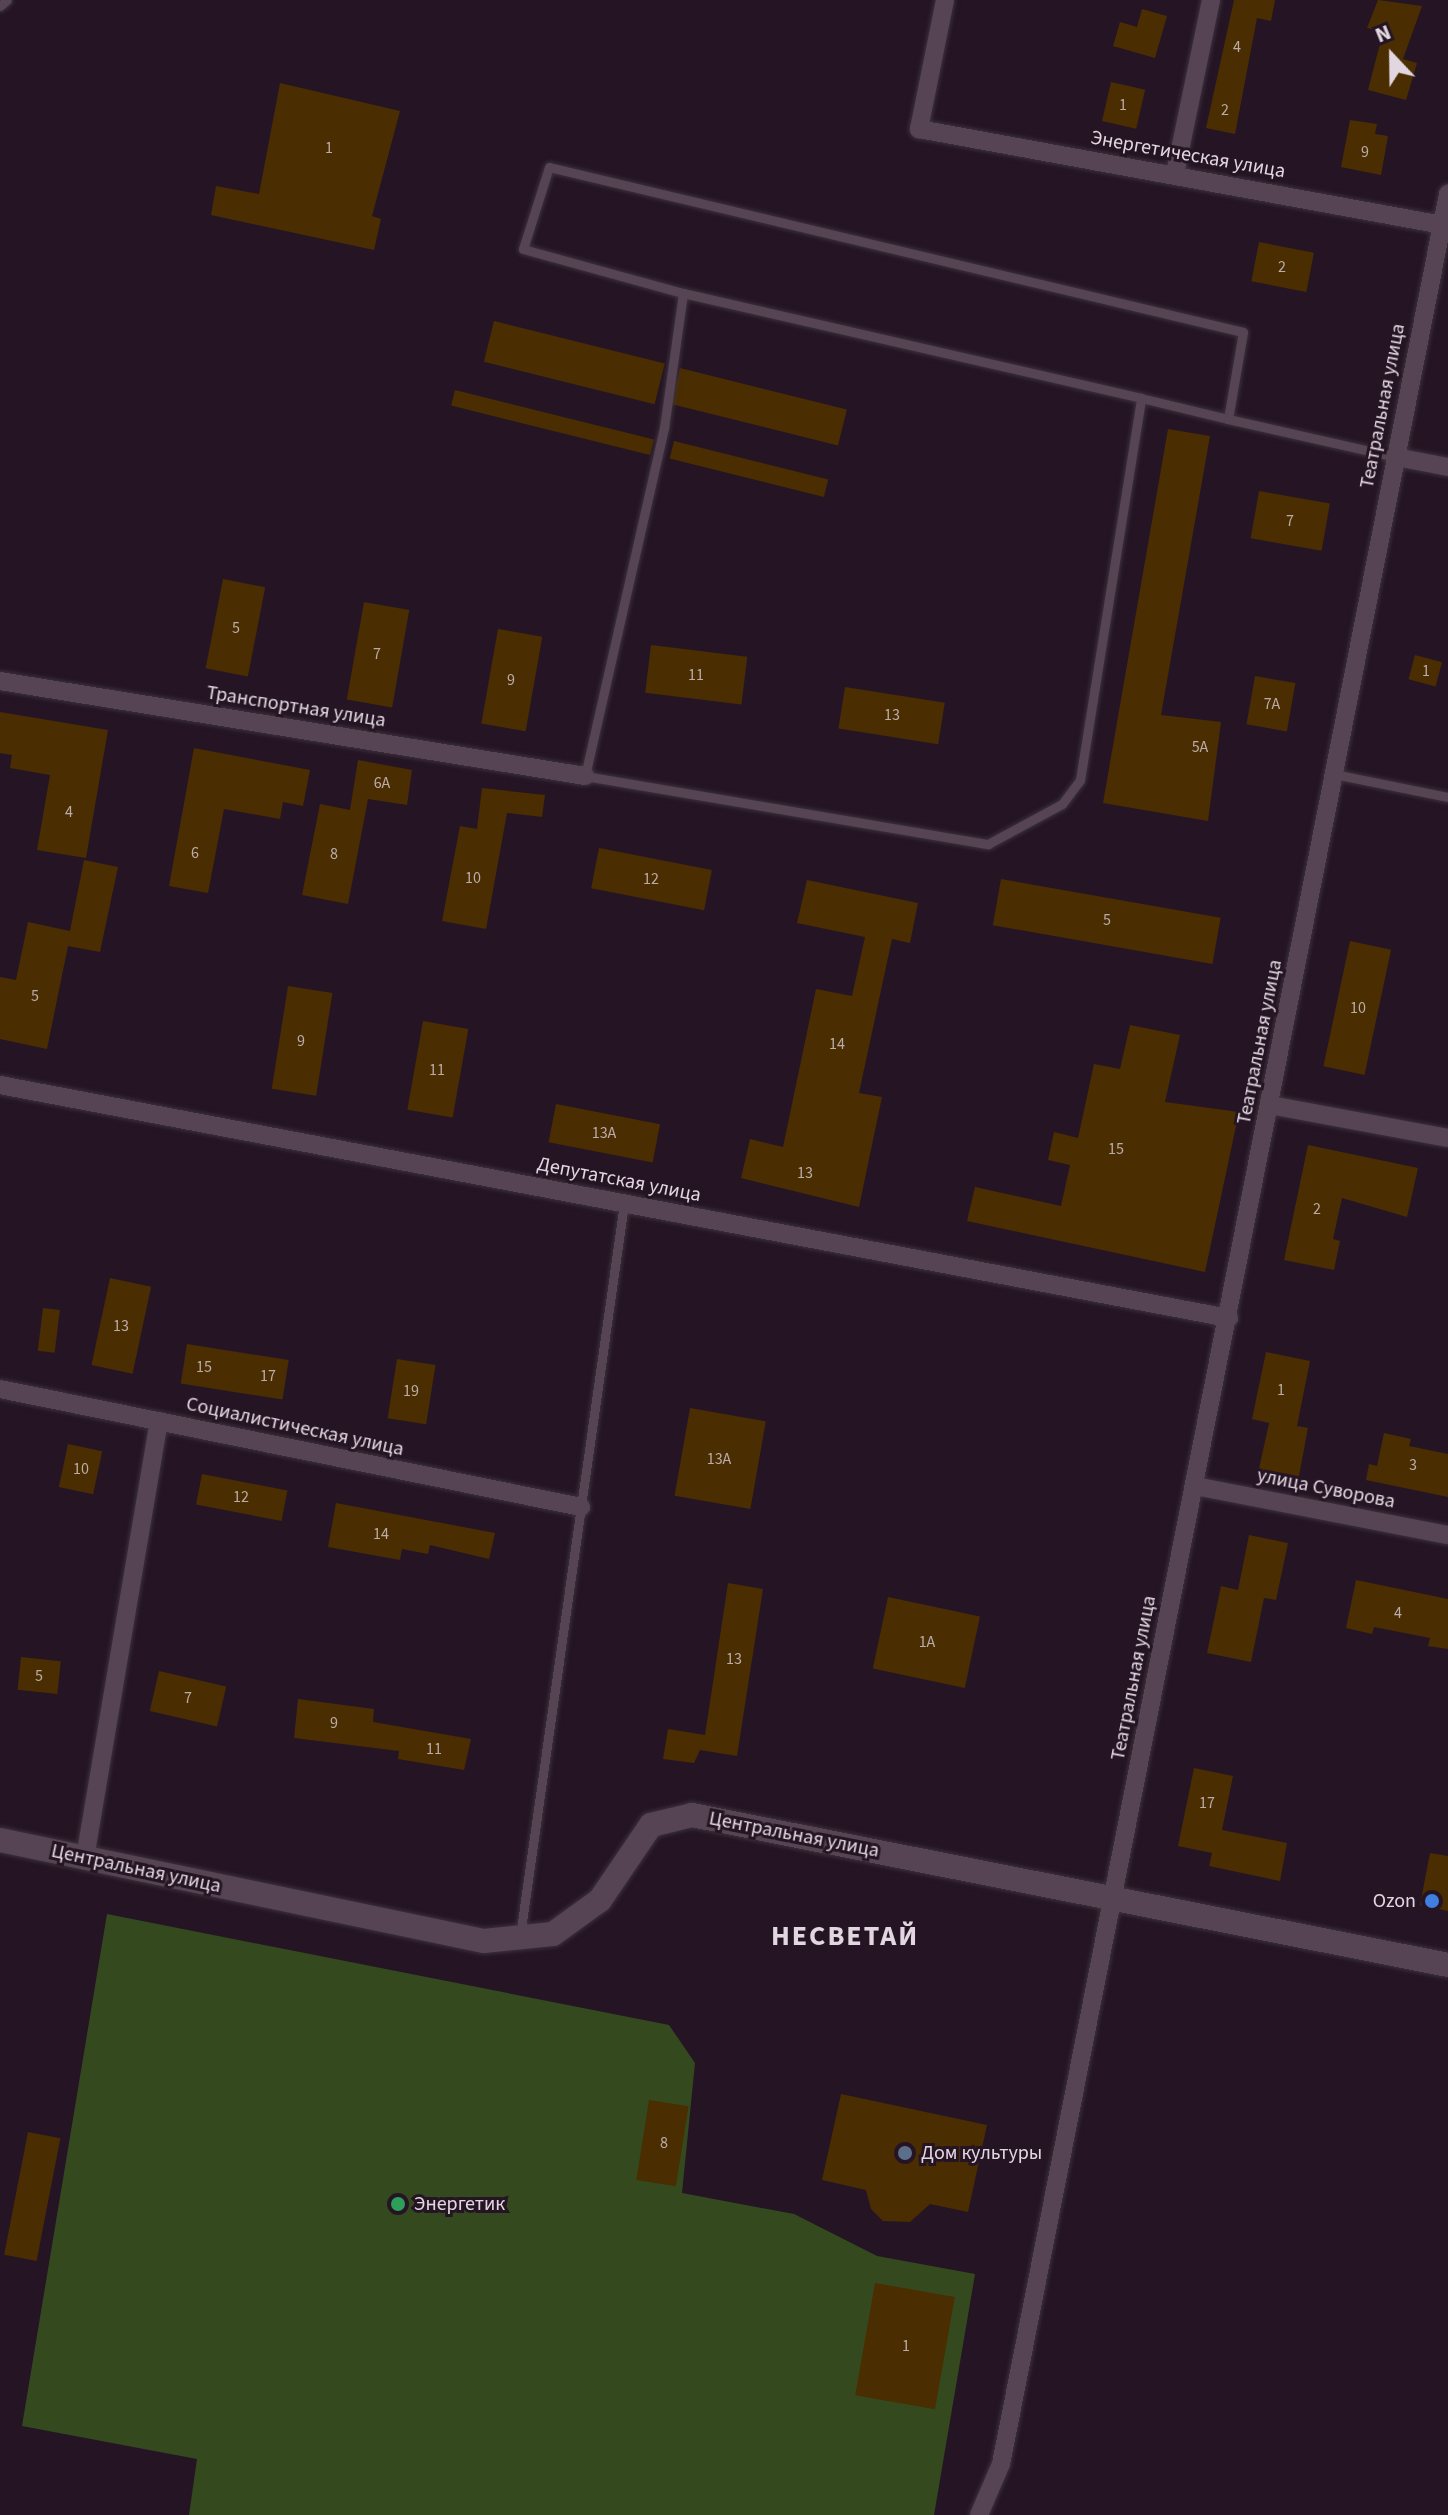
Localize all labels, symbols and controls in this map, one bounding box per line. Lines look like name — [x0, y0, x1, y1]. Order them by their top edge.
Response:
north arrow — [1352, 16, 1432, 96]
text: N — [1370, 16, 1396, 51]
house number: 4 — [1233, 37, 1241, 57]
house number: 1 — [1119, 95, 1127, 115]
house number: 2 — [1221, 100, 1229, 120]
street label: Энергетическая улица — [1089, 126, 1287, 184]
house number: 1 — [325, 138, 333, 158]
house number: 9 — [1361, 142, 1369, 162]
house number: 2 — [1278, 257, 1286, 277]
street label: Театральная улица — [1355, 322, 1411, 490]
house number: 7 — [1286, 511, 1294, 531]
house number: 5 — [232, 618, 240, 638]
house number: 7 — [373, 644, 381, 664]
house number: 1 — [1422, 661, 1430, 681]
house number: 11 — [688, 665, 704, 685]
house number: 9 — [507, 670, 515, 690]
street label: Транспортная улица — [205, 681, 387, 733]
house number: 7А — [1264, 694, 1280, 714]
house number: 13 — [884, 705, 900, 725]
house number: 5А — [1192, 737, 1208, 757]
house number: 6А — [374, 773, 390, 793]
house number: 4 — [65, 802, 73, 822]
house number: 6 — [191, 843, 199, 863]
house number: 8 — [330, 844, 338, 864]
house number: 10 — [465, 868, 481, 888]
house number: 12 — [643, 869, 659, 889]
house number: 5 — [1103, 910, 1111, 930]
street label: Театральная улица — [1232, 958, 1288, 1126]
house number: 5 — [31, 986, 39, 1006]
house number: 10 — [1350, 998, 1366, 1018]
house number: 9 — [297, 1031, 305, 1051]
house number: 14 — [829, 1034, 845, 1054]
house number: 11 — [429, 1060, 445, 1080]
house number: 13А — [592, 1123, 616, 1143]
house number: 15 — [1108, 1139, 1124, 1159]
street label: Депутатская улица — [535, 1152, 703, 1208]
house number: 13 — [797, 1163, 813, 1183]
house number: 2 — [1313, 1199, 1321, 1219]
house number: 13 — [113, 1316, 129, 1336]
house number: 15 — [196, 1357, 212, 1377]
house number: 17 — [260, 1366, 276, 1386]
house number: 1 — [1277, 1380, 1285, 1400]
house number: 19 — [403, 1381, 419, 1401]
street label: Социалистическая улица — [184, 1392, 406, 1462]
house number: 13А — [707, 1449, 731, 1469]
house number: 3 — [1409, 1455, 1417, 1475]
house number: 10 — [73, 1459, 89, 1479]
street label: улица Суворова — [1255, 1464, 1397, 1514]
house number: 12 — [233, 1487, 249, 1507]
house number: 14 — [373, 1524, 389, 1544]
street label: Театральная улица — [1106, 1594, 1162, 1762]
house number: 4 — [1394, 1603, 1402, 1623]
house number: 1А — [919, 1632, 935, 1652]
house number: 13 — [726, 1649, 742, 1669]
house number: 5 — [35, 1666, 43, 1686]
house number: 7 — [184, 1688, 192, 1708]
house number: 9 — [330, 1713, 338, 1733]
house number: 11 — [426, 1739, 442, 1759]
house number: 17 — [1199, 1793, 1215, 1813]
street label: Центральная улица — [707, 1807, 881, 1863]
street label: Центральная улица — [49, 1839, 223, 1899]
place label: Ozon — [1373, 1889, 1416, 1913]
marker: Ozon — [1423, 1892, 1441, 1910]
district label: НЕСВЕТАЙ — [771, 1919, 919, 1953]
house number: 8 — [660, 2133, 668, 2153]
place label: Дом культуры — [921, 2141, 1042, 2165]
marker: Дом культуры — [896, 2144, 914, 2162]
place label: Энергетик — [414, 2192, 505, 2216]
marker: Энергетик — [389, 2195, 407, 2213]
house number: 1 — [902, 2336, 910, 2356]

